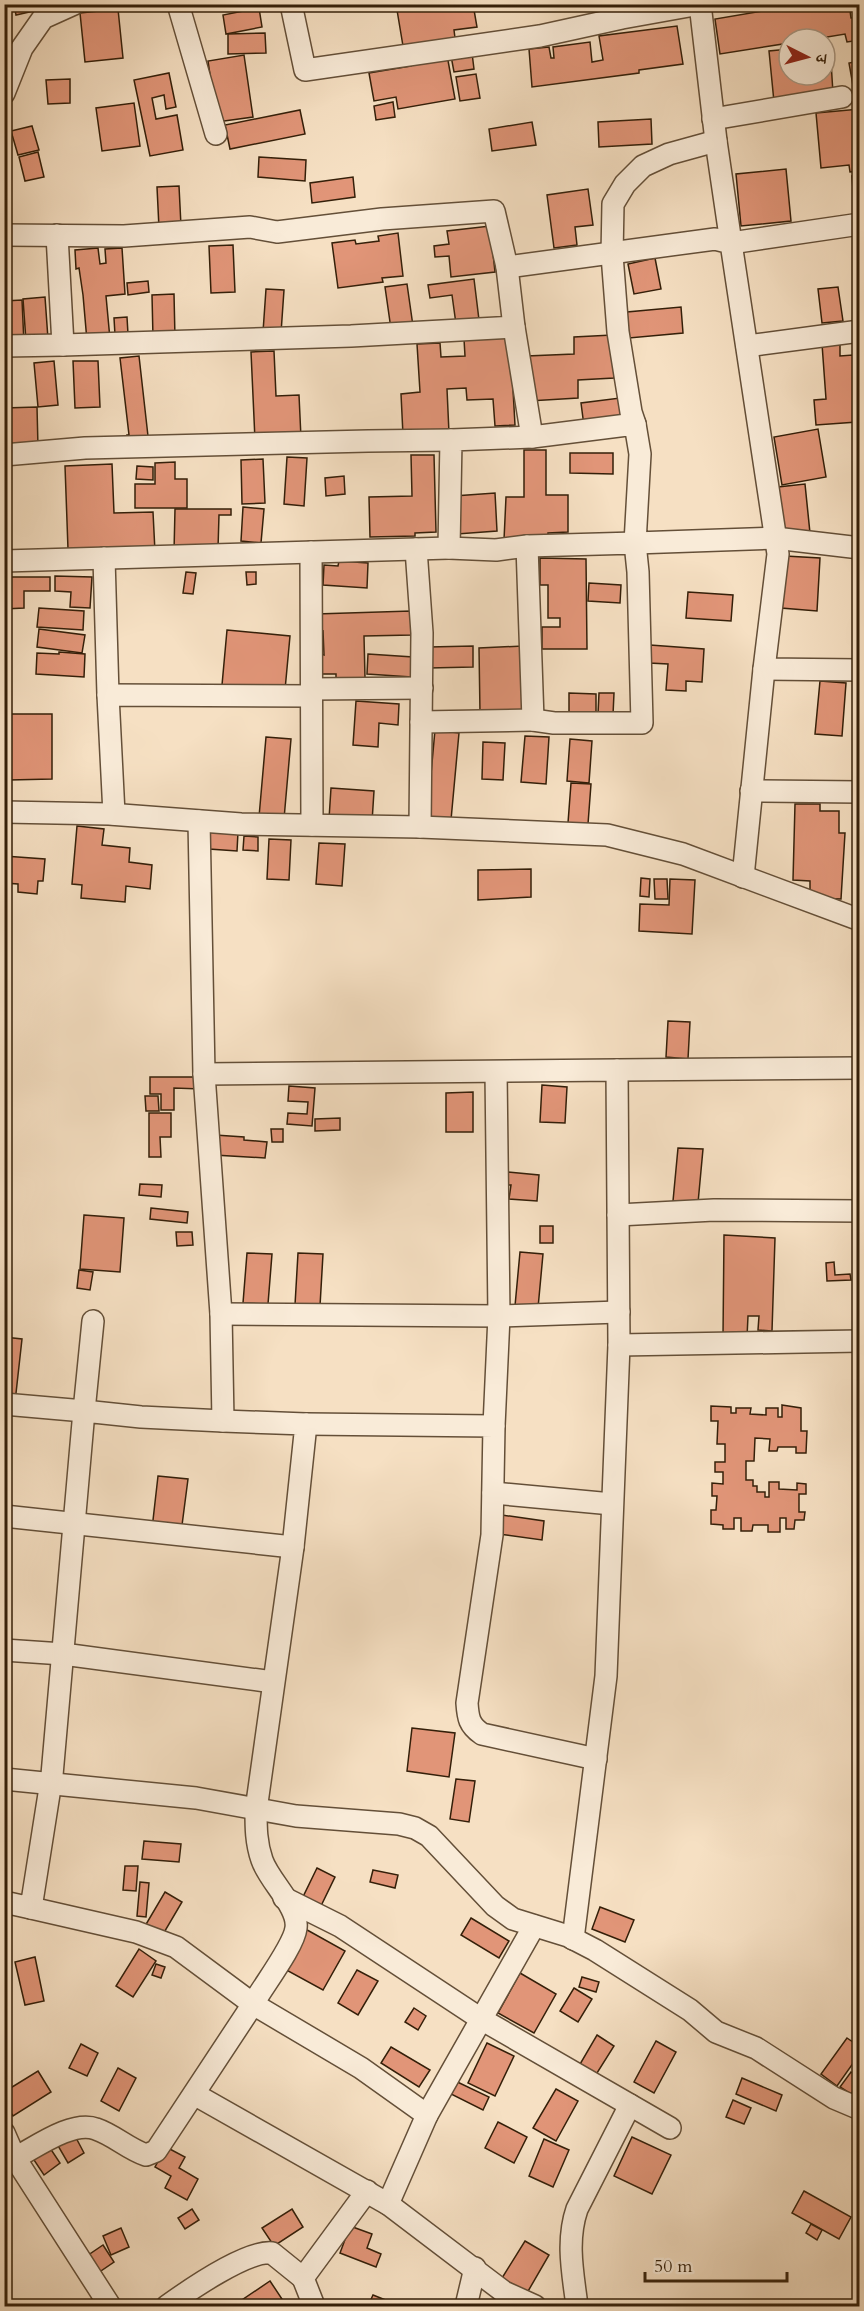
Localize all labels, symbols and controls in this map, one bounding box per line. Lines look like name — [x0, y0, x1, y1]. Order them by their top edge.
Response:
north arrow — [777, 27, 837, 87]
text: उ — [809, 52, 832, 66]
scale bar — [645, 2245, 788, 2283]
text: 50 m — [654, 2254, 693, 2279]

